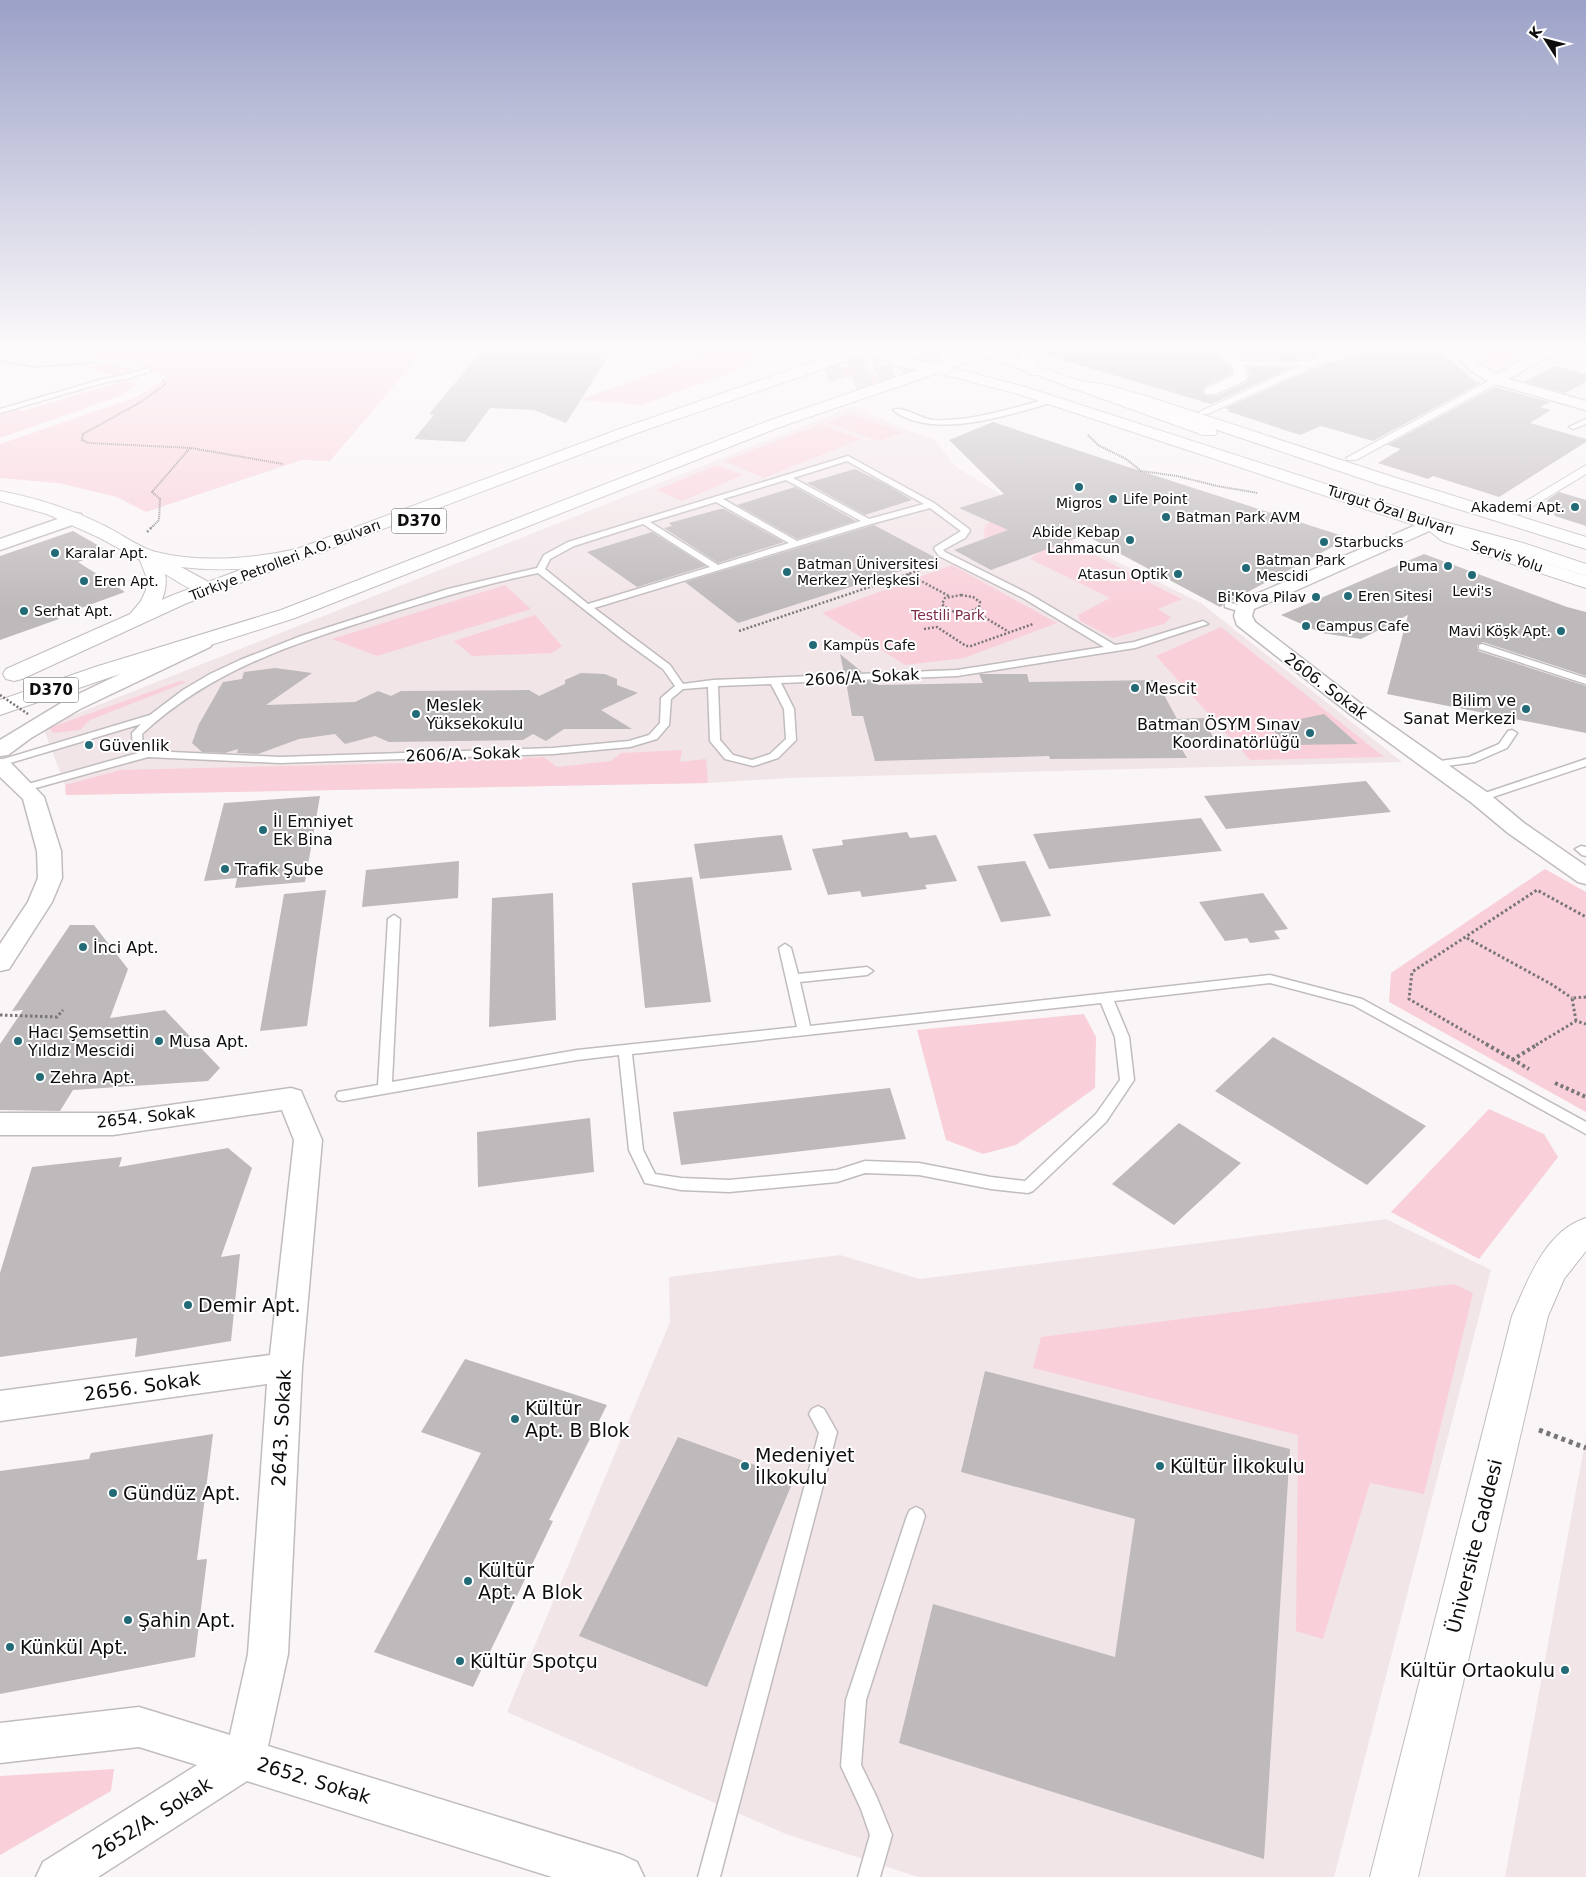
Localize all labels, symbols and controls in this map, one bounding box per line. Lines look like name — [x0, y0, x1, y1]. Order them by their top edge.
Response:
north arrow — [1521, 15, 1571, 65]
text: K — [1526, 22, 1546, 41]
marker: Migros — [1073, 481, 1085, 493]
street label: Turgut Özal Bulvarı — [1324, 481, 1457, 538]
place label: Life Point — [1123, 491, 1188, 507]
marker: Life Point — [1107, 493, 1119, 505]
place label: Migros — [1056, 495, 1102, 511]
place label: Akademi Apt. — [1471, 499, 1565, 515]
marker: Akademi Apt. — [1569, 501, 1581, 513]
road number: D370 — [392, 508, 446, 534]
place label: Batman Park AVM — [1176, 509, 1300, 525]
marker: Batman Park AVM — [1160, 511, 1172, 523]
street label: Türkiye Petrolleri A.O. Bulvarı — [186, 516, 383, 604]
place label: Abide Kebap Lahmacun — [1032, 524, 1120, 556]
marker: Abide Kebap Lahmacun — [1124, 534, 1136, 546]
place label: Starbucks — [1334, 534, 1404, 550]
marker: Starbucks — [1318, 536, 1330, 548]
street label: Servis Yolu — [1469, 537, 1545, 575]
place label: Karalar Apt. — [65, 545, 148, 561]
marker: Karalar Apt. — [49, 547, 61, 559]
place label: Batman Park Mescidi — [1256, 552, 1346, 584]
place label: Batman Üniversitesi Merkez Yerleşkesi — [797, 555, 938, 588]
place label: Puma — [1399, 558, 1438, 574]
marker: Puma — [1442, 560, 1454, 572]
marker: Batman Park Mescidi — [1240, 562, 1252, 574]
marker: Batman Üniversitesi Merkez Yerleşkesi — [781, 566, 793, 578]
place label: Atasun Optik — [1078, 566, 1169, 582]
marker: Atasun Optik — [1172, 568, 1184, 580]
marker: Levi's — [1466, 569, 1478, 581]
place label: Eren Apt. — [94, 573, 159, 589]
marker: Eren Apt. — [78, 575, 90, 587]
place label: Levi's — [1452, 583, 1492, 599]
place label: Eren Sitesi — [1358, 588, 1432, 604]
place label: Bi'Kova Pilav — [1218, 589, 1306, 605]
marker: Eren Sitesi — [1342, 590, 1354, 602]
marker: Bi'Kova Pilav — [1310, 591, 1322, 603]
place label: Serhat Apt. — [34, 603, 113, 619]
marker: Serhat Apt. — [18, 605, 30, 617]
park label: Testili Park — [910, 607, 986, 623]
place label: Campus Cafe — [1316, 618, 1409, 634]
marker: Campus Cafe — [1300, 620, 1312, 632]
place label: Mavi Köşk Apt. — [1448, 623, 1551, 639]
marker: Mavi Köşk Apt. — [1555, 625, 1567, 637]
place label: Kampüs Cafe — [823, 637, 916, 653]
marker: Kampüs Cafe — [807, 639, 819, 651]
street label: 2606. Sokak — [1281, 649, 1372, 724]
street label: 2606/A. Sokak — [804, 664, 921, 689]
road number: D370 — [23, 678, 78, 702]
place label: Mescit — [1145, 679, 1197, 698]
marker: Mescit — [1129, 682, 1141, 694]
place label: Bilim ve Sanat Merkezi — [1403, 691, 1516, 728]
place label: Meslek Yüksekokulu — [425, 696, 524, 733]
marker: Bilim ve Sanat Merkezi — [1520, 703, 1532, 715]
marker: Meslek Yüksekokulu — [410, 708, 422, 720]
place label: Batman ÖSYM Sınav Koordinatörlüğü — [1137, 715, 1300, 752]
marker: Batman ÖSYM Sınav Koordinatörlüğü — [1304, 727, 1316, 739]
place label: Güvenlik — [99, 736, 170, 755]
marker: Güvenlik — [83, 739, 95, 751]
street label: 2606/A. Sokak — [405, 742, 521, 766]
place label: İl Emniyet Ek Bina — [273, 812, 353, 849]
marker: İl Emniyet Ek Bina — [257, 824, 269, 836]
place label: Trafik Şube — [234, 860, 324, 879]
marker: Trafik Şube — [219, 863, 231, 875]
place label: İnci Apt. — [93, 938, 159, 957]
marker: İnci Apt. — [77, 941, 89, 953]
place label: Hacı Şemsettin Yıldız Mescidi — [27, 1023, 149, 1060]
place label: Musa Apt. — [169, 1032, 249, 1051]
marker: Hacı Şemsettin Yıldız Mescidi — [12, 1035, 24, 1047]
marker: Musa Apt. — [153, 1035, 165, 1047]
place label: Zehra Apt. — [50, 1068, 135, 1087]
marker: Zehra Apt. — [34, 1071, 46, 1083]
street label: 2654. Sokak — [96, 1102, 197, 1132]
place label: Demir Apt. — [198, 1294, 301, 1316]
marker: Demir Apt. — [182, 1299, 194, 1311]
street label: 2656. Sokak — [82, 1367, 202, 1405]
street label: 2643. Sokak — [267, 1369, 295, 1487]
place label: Kültür Apt. B Blok — [525, 1397, 630, 1441]
marker: Kültür Apt. B Blok — [509, 1413, 521, 1425]
place label: Medeniyet İlkokulu — [755, 1444, 855, 1488]
place label: Kültür İlkokulu — [1170, 1455, 1305, 1477]
street label: Üniversite Caddesi — [1442, 1457, 1506, 1635]
marker: Medeniyet İlkokulu — [739, 1460, 751, 1472]
marker: Kültür İlkokulu — [1154, 1460, 1166, 1472]
place label: Gündüz Apt. — [123, 1482, 240, 1504]
marker: Gündüz Apt. — [107, 1487, 119, 1499]
place label: Kültür Apt. A Blok — [478, 1559, 583, 1603]
marker: Kültür Apt. A Blok — [462, 1575, 474, 1587]
place label: Şahin Apt. — [138, 1609, 236, 1631]
marker: Şahin Apt. — [122, 1614, 134, 1626]
place label: Künkül Apt. — [20, 1636, 128, 1658]
marker: Künkül Apt. — [4, 1641, 16, 1653]
place label: Kültür Spotçu — [470, 1650, 598, 1672]
marker: Kültür Spotçu — [454, 1655, 466, 1667]
place label: Kültür Ortaokulu — [1400, 1659, 1555, 1681]
marker: Kültür Ortaokulu — [1559, 1664, 1571, 1676]
street label: 2652. Sokak — [255, 1752, 373, 1808]
street label: 2652/A. Sokak — [88, 1773, 216, 1863]

